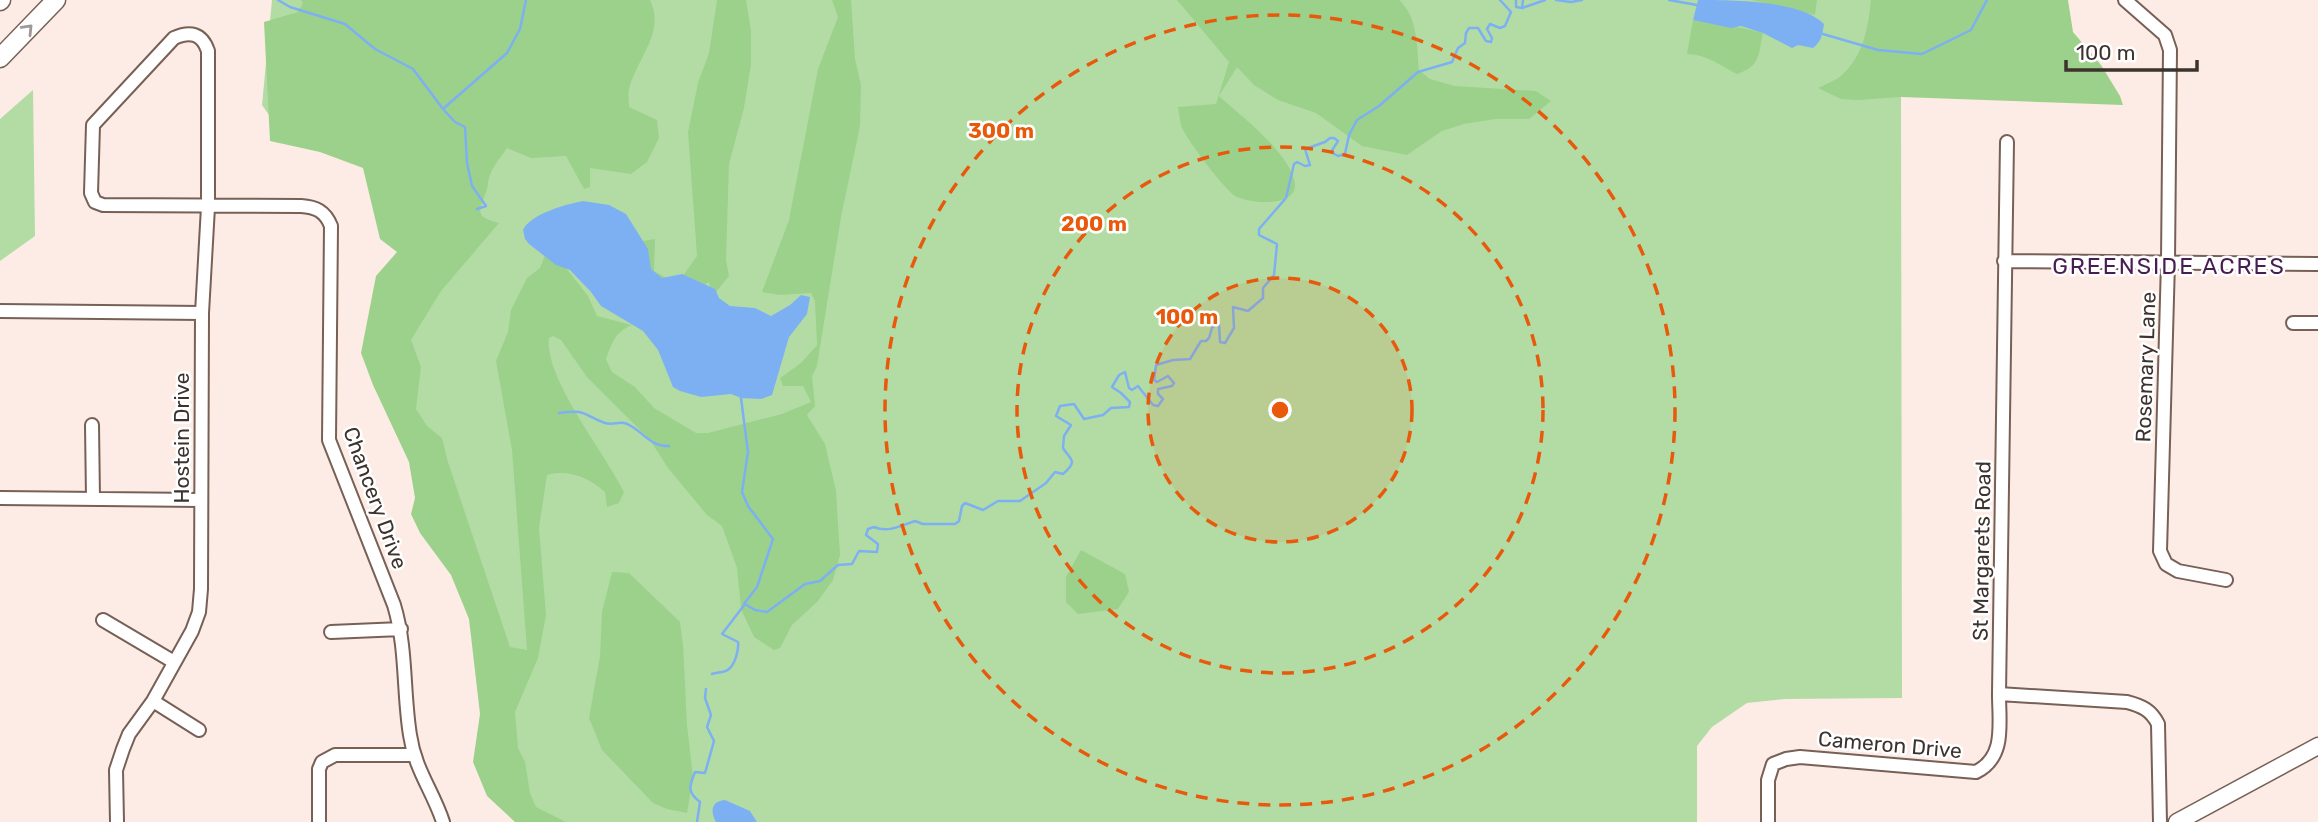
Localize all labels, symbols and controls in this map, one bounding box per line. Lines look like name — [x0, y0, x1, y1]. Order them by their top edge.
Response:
one-way arrow — [20, 24, 33, 37]
scale bar — [2066, 28, 2197, 72]
text: 100 m — [2076, 40, 2135, 65]
text: 300 m — [968, 118, 1034, 143]
text: 200 m — [1061, 211, 1127, 236]
district label: GREENSIDE ACRES — [2052, 252, 2286, 280]
street label: Rosemary Lane — [2130, 291, 2161, 443]
text: 100 m — [1156, 304, 1218, 329]
street label: Hostein Drive — [169, 372, 194, 504]
centre of rings — [1268, 398, 1292, 422]
street label: Chancery Drive — [338, 423, 413, 572]
street label: St Margarets Road — [1967, 461, 1996, 641]
street label: Cameron Drive — [1817, 726, 1963, 763]

